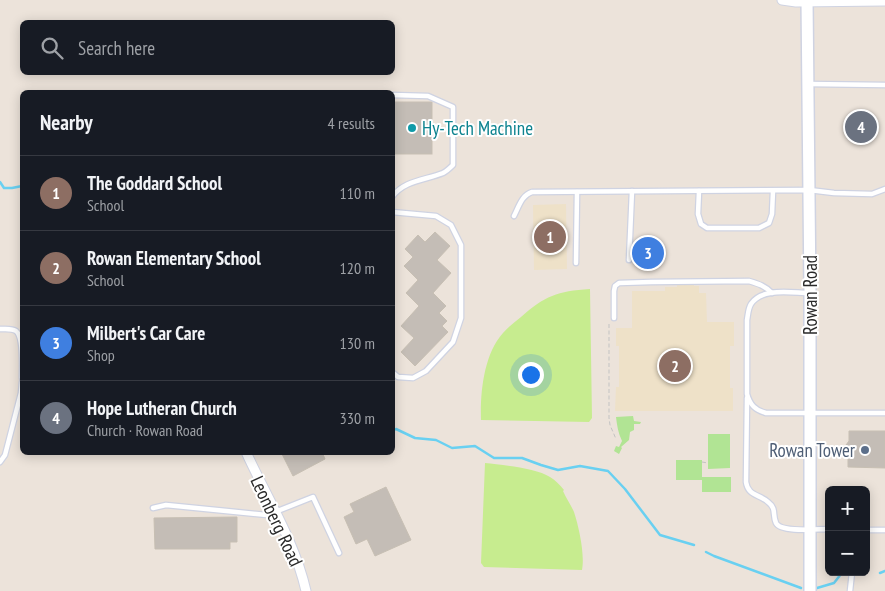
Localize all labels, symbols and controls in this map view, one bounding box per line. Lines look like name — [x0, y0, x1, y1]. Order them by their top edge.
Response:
search box — [20, 20, 395, 75]
icon: search — [38, 34, 66, 62]
text: Search here — [78, 36, 155, 60]
pin: 4 — [845, 108, 877, 146]
text: Nearby — [40, 109, 93, 136]
text: 4 results — [328, 113, 375, 133]
place label: Hy-Tech Machine — [422, 116, 533, 140]
marker: Hy-Tech Machine — [406, 122, 418, 134]
text: The Goddard School — [87, 171, 222, 195]
text: 1 — [52, 183, 60, 203]
text: 110 m — [340, 183, 375, 203]
text: School — [87, 195, 124, 215]
pin: 1 — [534, 218, 566, 256]
pin: 3 — [632, 234, 664, 272]
text: Rowan Elementary School — [87, 246, 261, 270]
street label: Rowan Road — [798, 255, 822, 335]
text: 2 — [52, 258, 60, 278]
text: 120 m — [340, 258, 375, 278]
text: School — [87, 270, 124, 290]
text: Milbert's Car Care — [87, 321, 205, 345]
text: 3 — [52, 333, 60, 353]
text: 130 m — [340, 333, 375, 353]
text: Shop — [87, 345, 115, 365]
pin: 2 — [659, 347, 691, 385]
your location — [518, 362, 544, 388]
text: Hope Lutheran Church — [87, 396, 237, 420]
text: 4 — [52, 408, 60, 428]
text: 330 m — [340, 408, 375, 428]
text: Church · Rowan Road — [87, 420, 203, 440]
place label: Rowan Tower — [769, 438, 856, 462]
marker: Rowan Tower — [859, 444, 871, 456]
street label: Leonberg Road — [246, 472, 308, 570]
map controls — [825, 486, 870, 576]
button: + — [825, 486, 870, 531]
button: − — [825, 531, 870, 576]

